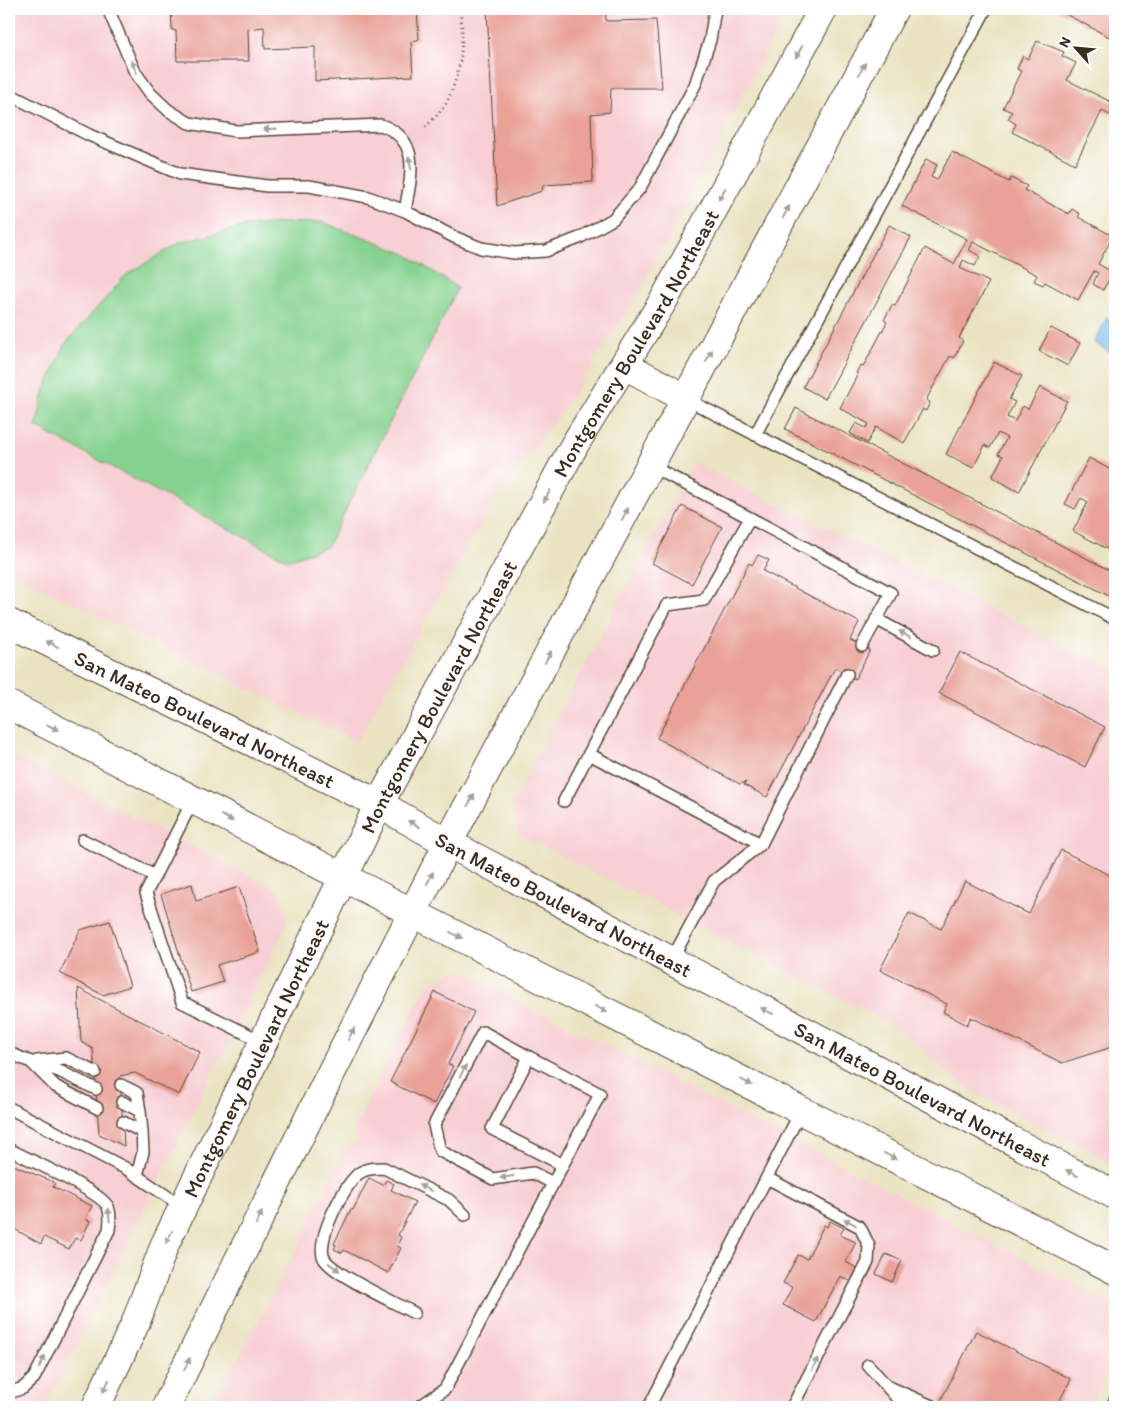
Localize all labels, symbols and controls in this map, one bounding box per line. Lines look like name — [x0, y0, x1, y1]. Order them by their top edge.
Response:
north arrow — [1052, 22, 1102, 72]
text: N — [1055, 34, 1075, 50]
one-way arrow — [795, 45, 804, 58]
one-way arrow — [129, 60, 137, 74]
one-way arrow — [858, 62, 866, 76]
one-way arrow — [262, 125, 278, 133]
one-way arrow — [406, 155, 414, 170]
one-way arrow — [718, 187, 726, 202]
street label: Montgomery Boulevard Northeast — [547, 205, 724, 481]
one-way arrow — [781, 206, 790, 219]
one-way arrow — [705, 348, 713, 363]
one-way arrow — [543, 488, 551, 503]
one-way arrow — [621, 507, 629, 521]
street label: Montgomery Boulevard Northeast — [354, 556, 522, 837]
one-way arrow — [898, 630, 911, 639]
one-way arrow — [45, 640, 59, 648]
street label: San Mateo Boulevard Northeast — [71, 645, 339, 793]
one-way arrow — [544, 650, 552, 664]
one-way arrow — [45, 723, 59, 731]
one-way arrow — [467, 793, 475, 808]
one-way arrow — [220, 814, 235, 822]
one-way arrow — [407, 819, 420, 828]
street label: San Mateo Boulevard Northeast — [431, 826, 696, 982]
one-way arrow — [426, 871, 434, 885]
street label: Montgomery Boulevard Northeast — [177, 915, 334, 1201]
one-way arrow — [448, 931, 463, 939]
one-way arrow — [593, 1004, 608, 1013]
one-way arrow — [759, 1007, 774, 1015]
street label: San Mateo Boulevard Northeast — [790, 1016, 1055, 1172]
one-way arrow — [347, 1027, 355, 1041]
one-way arrow — [459, 1063, 467, 1078]
one-way arrow — [738, 1078, 753, 1086]
one-way arrow — [883, 1152, 898, 1160]
one-way arrow — [1065, 1169, 1079, 1177]
one-way arrow — [499, 1173, 515, 1181]
one-way arrow — [418, 1184, 432, 1192]
one-way arrow — [105, 1207, 113, 1223]
one-way arrow — [255, 1211, 263, 1225]
one-way arrow — [843, 1218, 858, 1226]
one-way arrow — [165, 1229, 173, 1244]
one-way arrow — [327, 1262, 341, 1272]
one-way arrow — [38, 1354, 46, 1369]
one-way arrow — [183, 1356, 191, 1371]
one-way arrow — [811, 1357, 819, 1371]
one-way arrow — [102, 1379, 110, 1393]

